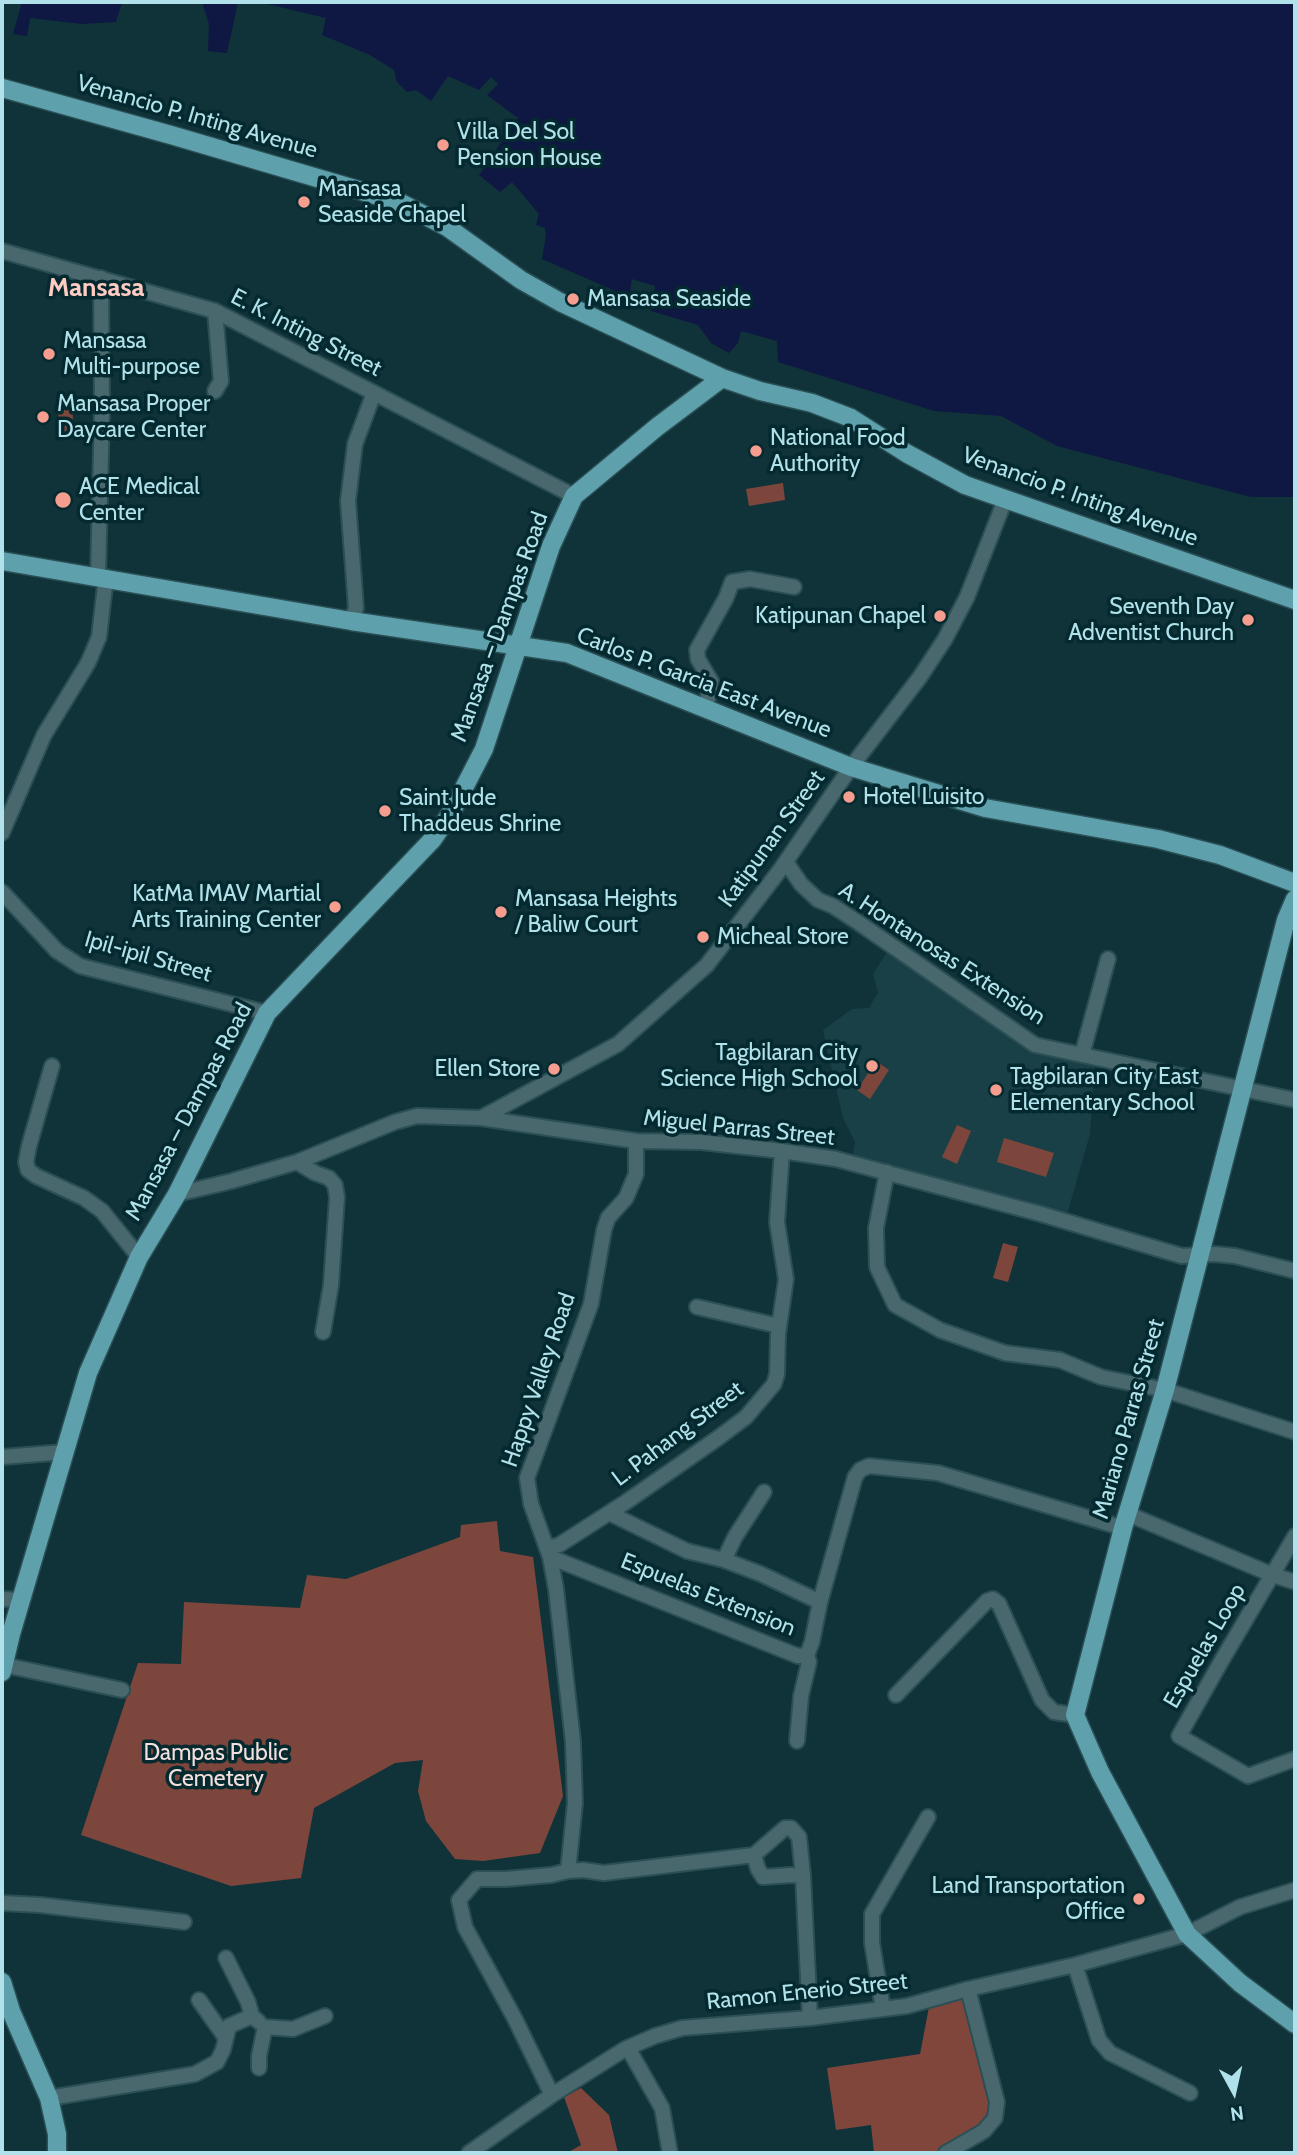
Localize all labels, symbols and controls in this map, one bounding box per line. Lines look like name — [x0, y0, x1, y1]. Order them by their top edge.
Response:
street label: Venancio P. Inting Avenue — [74, 69, 320, 165]
place label: Villa Del Sol Pension House — [457, 118, 601, 172]
marker: Villa Del Sol Pension House — [435, 137, 451, 153]
place label: Mansasa Seaside Chapel — [318, 175, 466, 229]
marker: Mansasa Seaside Chapel — [296, 194, 312, 210]
district label: Mansasa — [48, 272, 144, 304]
street label: E. K. Inting Street — [226, 283, 386, 383]
place label: Mansasa Seaside — [587, 285, 751, 313]
marker: Mansasa Seaside — [565, 291, 581, 307]
place label: Mansasa Multi-purpose — [63, 327, 200, 381]
marker: Mansasa Multi-purpose — [41, 346, 57, 362]
place label: Mansasa Proper Daycare Center — [57, 390, 210, 444]
marker: Mansasa Proper Daycare Center — [35, 409, 51, 425]
place label: National Food Authority — [770, 424, 906, 478]
street label: Venancio P. Inting Avenue — [958, 441, 1202, 553]
marker: National Food Authority — [748, 443, 764, 459]
place label: ACE Medical Center — [79, 473, 200, 527]
marker: ACE Medical Center — [53, 490, 73, 510]
street label: Mansasa – Dampas Road — [446, 508, 554, 746]
place label: Seventh Day Adventist Church — [1068, 593, 1234, 647]
place label: Katipunan Chapel — [755, 602, 926, 630]
marker: Katipunan Chapel — [932, 608, 948, 624]
marker: Seventh Day Adventist Church — [1240, 612, 1256, 628]
street label: Carlos P. Garcia East Avenue — [573, 622, 835, 744]
street label: Katipunan Street — [713, 765, 831, 913]
place label: Hotel Luisito — [863, 783, 984, 811]
place label: Saint Jude Thaddeus Shrine — [399, 784, 561, 838]
marker: Hotel Luisito — [841, 789, 857, 805]
marker: Saint Jude Thaddeus Shrine — [377, 803, 393, 819]
street label: A. Hontanosas Extension — [834, 877, 1050, 1031]
place label: KatMa IMAV Martial Arts Training Center — [132, 880, 321, 934]
place label: Mansasa Heights / Baliw Court — [515, 885, 677, 939]
marker: KatMa IMAV Martial Arts Training Center — [327, 899, 343, 915]
marker: Mansasa Heights / Baliw Court — [493, 904, 509, 920]
place label: Micheal Store — [717, 923, 849, 951]
street label: Ipil-ipil Street — [81, 926, 215, 988]
marker: Micheal Store — [695, 929, 711, 945]
street label: Mansasa – Dampas Road — [120, 998, 258, 1226]
place label: Tagbilaran City Science High School — [660, 1039, 858, 1093]
place label: Ellen Store — [435, 1055, 540, 1083]
marker: Tagbilaran City Science High School — [864, 1058, 880, 1074]
marker: Ellen Store — [546, 1061, 562, 1077]
place label: Tagbilaran City East Elementary School — [1010, 1063, 1199, 1117]
marker: Tagbilaran City East Elementary School — [988, 1082, 1004, 1098]
street label: Miguel Parras Street — [642, 1104, 836, 1152]
street label: Happy Valley Road — [496, 1289, 582, 1471]
street label: Mariano Parras Street — [1087, 1316, 1171, 1522]
street label: L. Pahang Street — [607, 1376, 749, 1492]
street label: Espuelas Extension — [617, 1547, 799, 1643]
street label: Espuelas Loop — [1158, 1579, 1252, 1713]
park label: Dampas Public Cemetery — [144, 1739, 288, 1793]
place label: Land Transportation Office — [931, 1872, 1125, 1926]
marker: Land Transportation Office — [1131, 1891, 1147, 1907]
street label: Ramon Enerio Street — [705, 1968, 909, 2016]
north arrow — [1199, 2057, 1269, 2127]
text: N — [1229, 2101, 1245, 2126]

